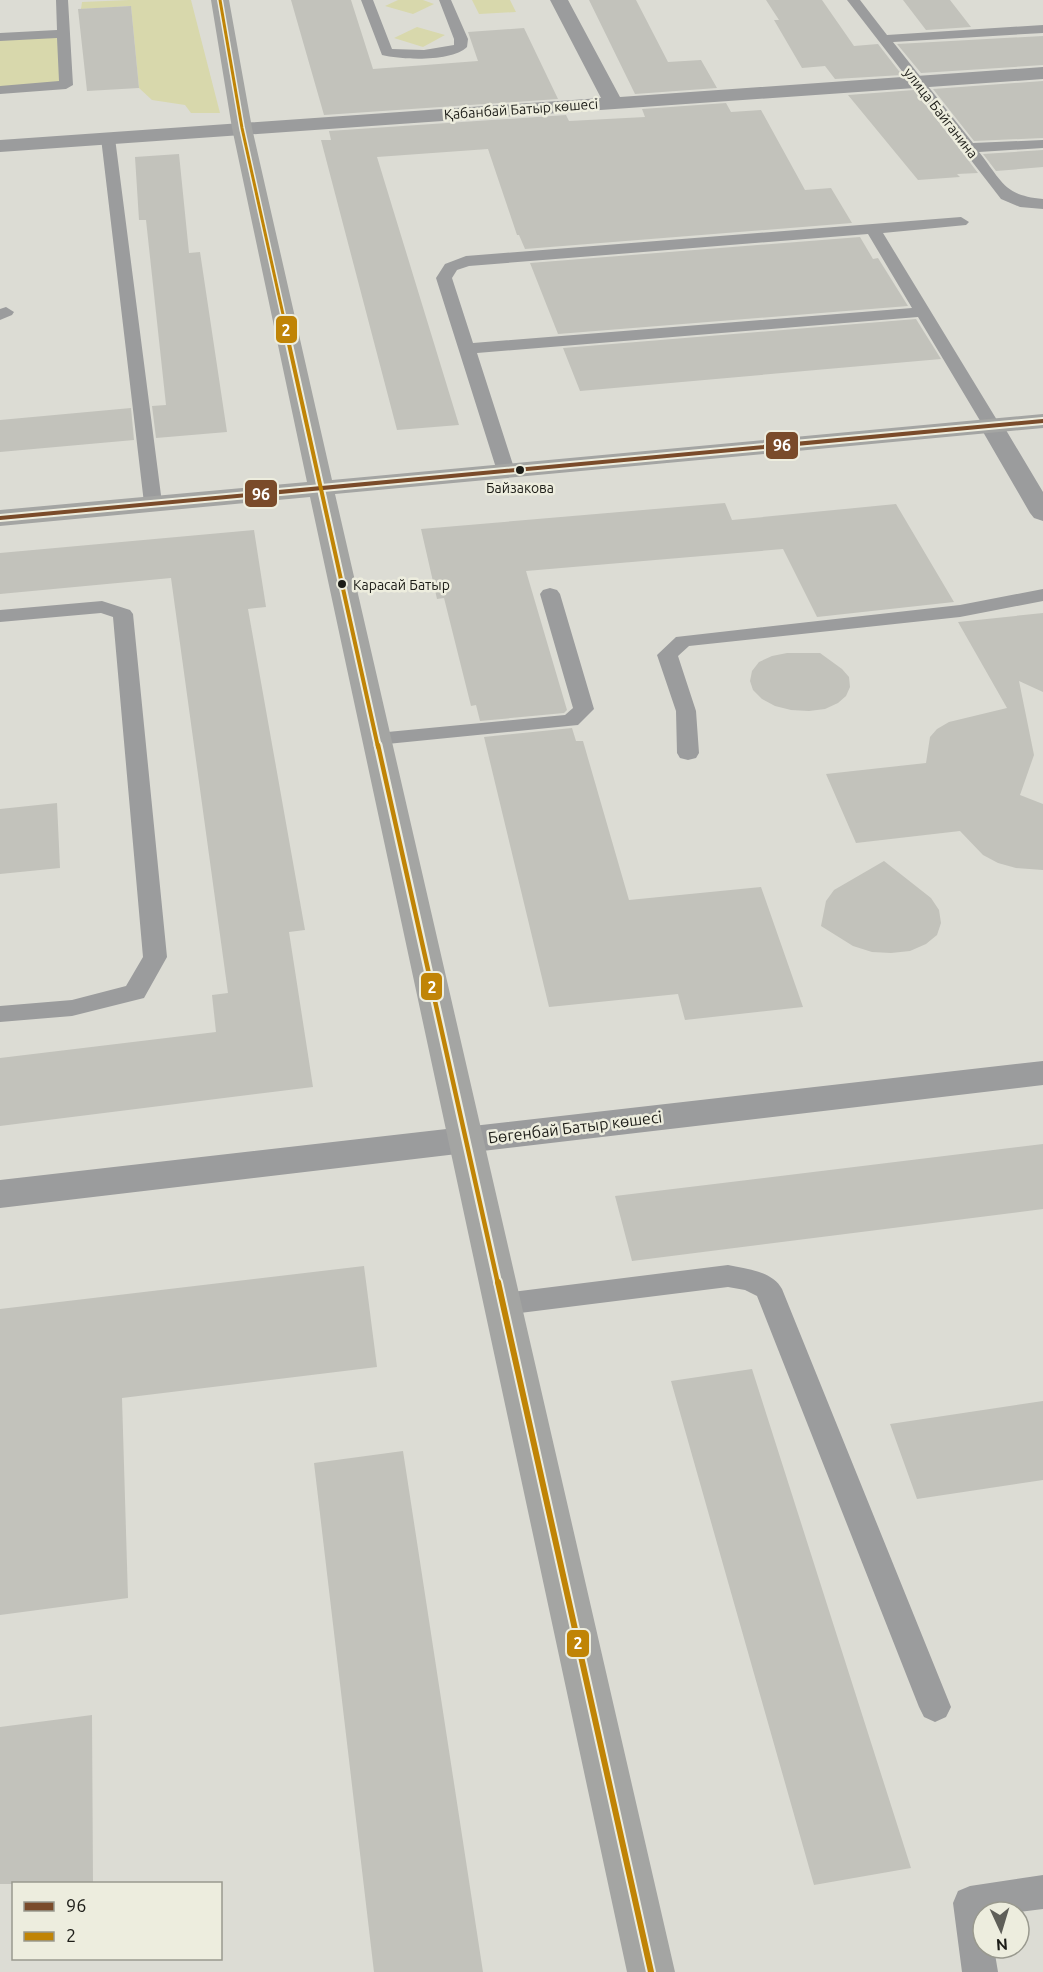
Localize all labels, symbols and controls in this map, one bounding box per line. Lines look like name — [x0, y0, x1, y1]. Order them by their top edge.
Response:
street label: улица Байганина — [901, 65, 981, 161]
street label: Қабанбай Батыр көшесі — [443, 96, 599, 122]
line badge: 2 — [275, 315, 298, 344]
text: 2 — [281, 321, 291, 339]
line badge: 96 — [765, 431, 799, 460]
text: 96 — [773, 436, 791, 454]
marker: Байзакова — [514, 464, 526, 476]
line badge: 96 — [244, 479, 278, 508]
place label: Байзакова — [486, 480, 554, 496]
text: 96 — [252, 485, 270, 503]
place label: Карасай Батыр — [353, 577, 450, 593]
marker: Карасай Батыр — [336, 578, 348, 590]
line badge: 2 — [420, 972, 443, 1001]
text: 2 — [427, 978, 437, 996]
street label: Бөгенбай Батыр көшесі — [487, 1107, 663, 1147]
line badge: 2 — [566, 1629, 590, 1658]
text: 2 — [573, 1634, 583, 1652]
legend — [12, 1882, 222, 1960]
text: 96 — [66, 1895, 86, 1915]
north arrow — [971, 1900, 1031, 1960]
text: 2 — [66, 1925, 76, 1945]
text: N — [995, 1936, 1009, 1954]

